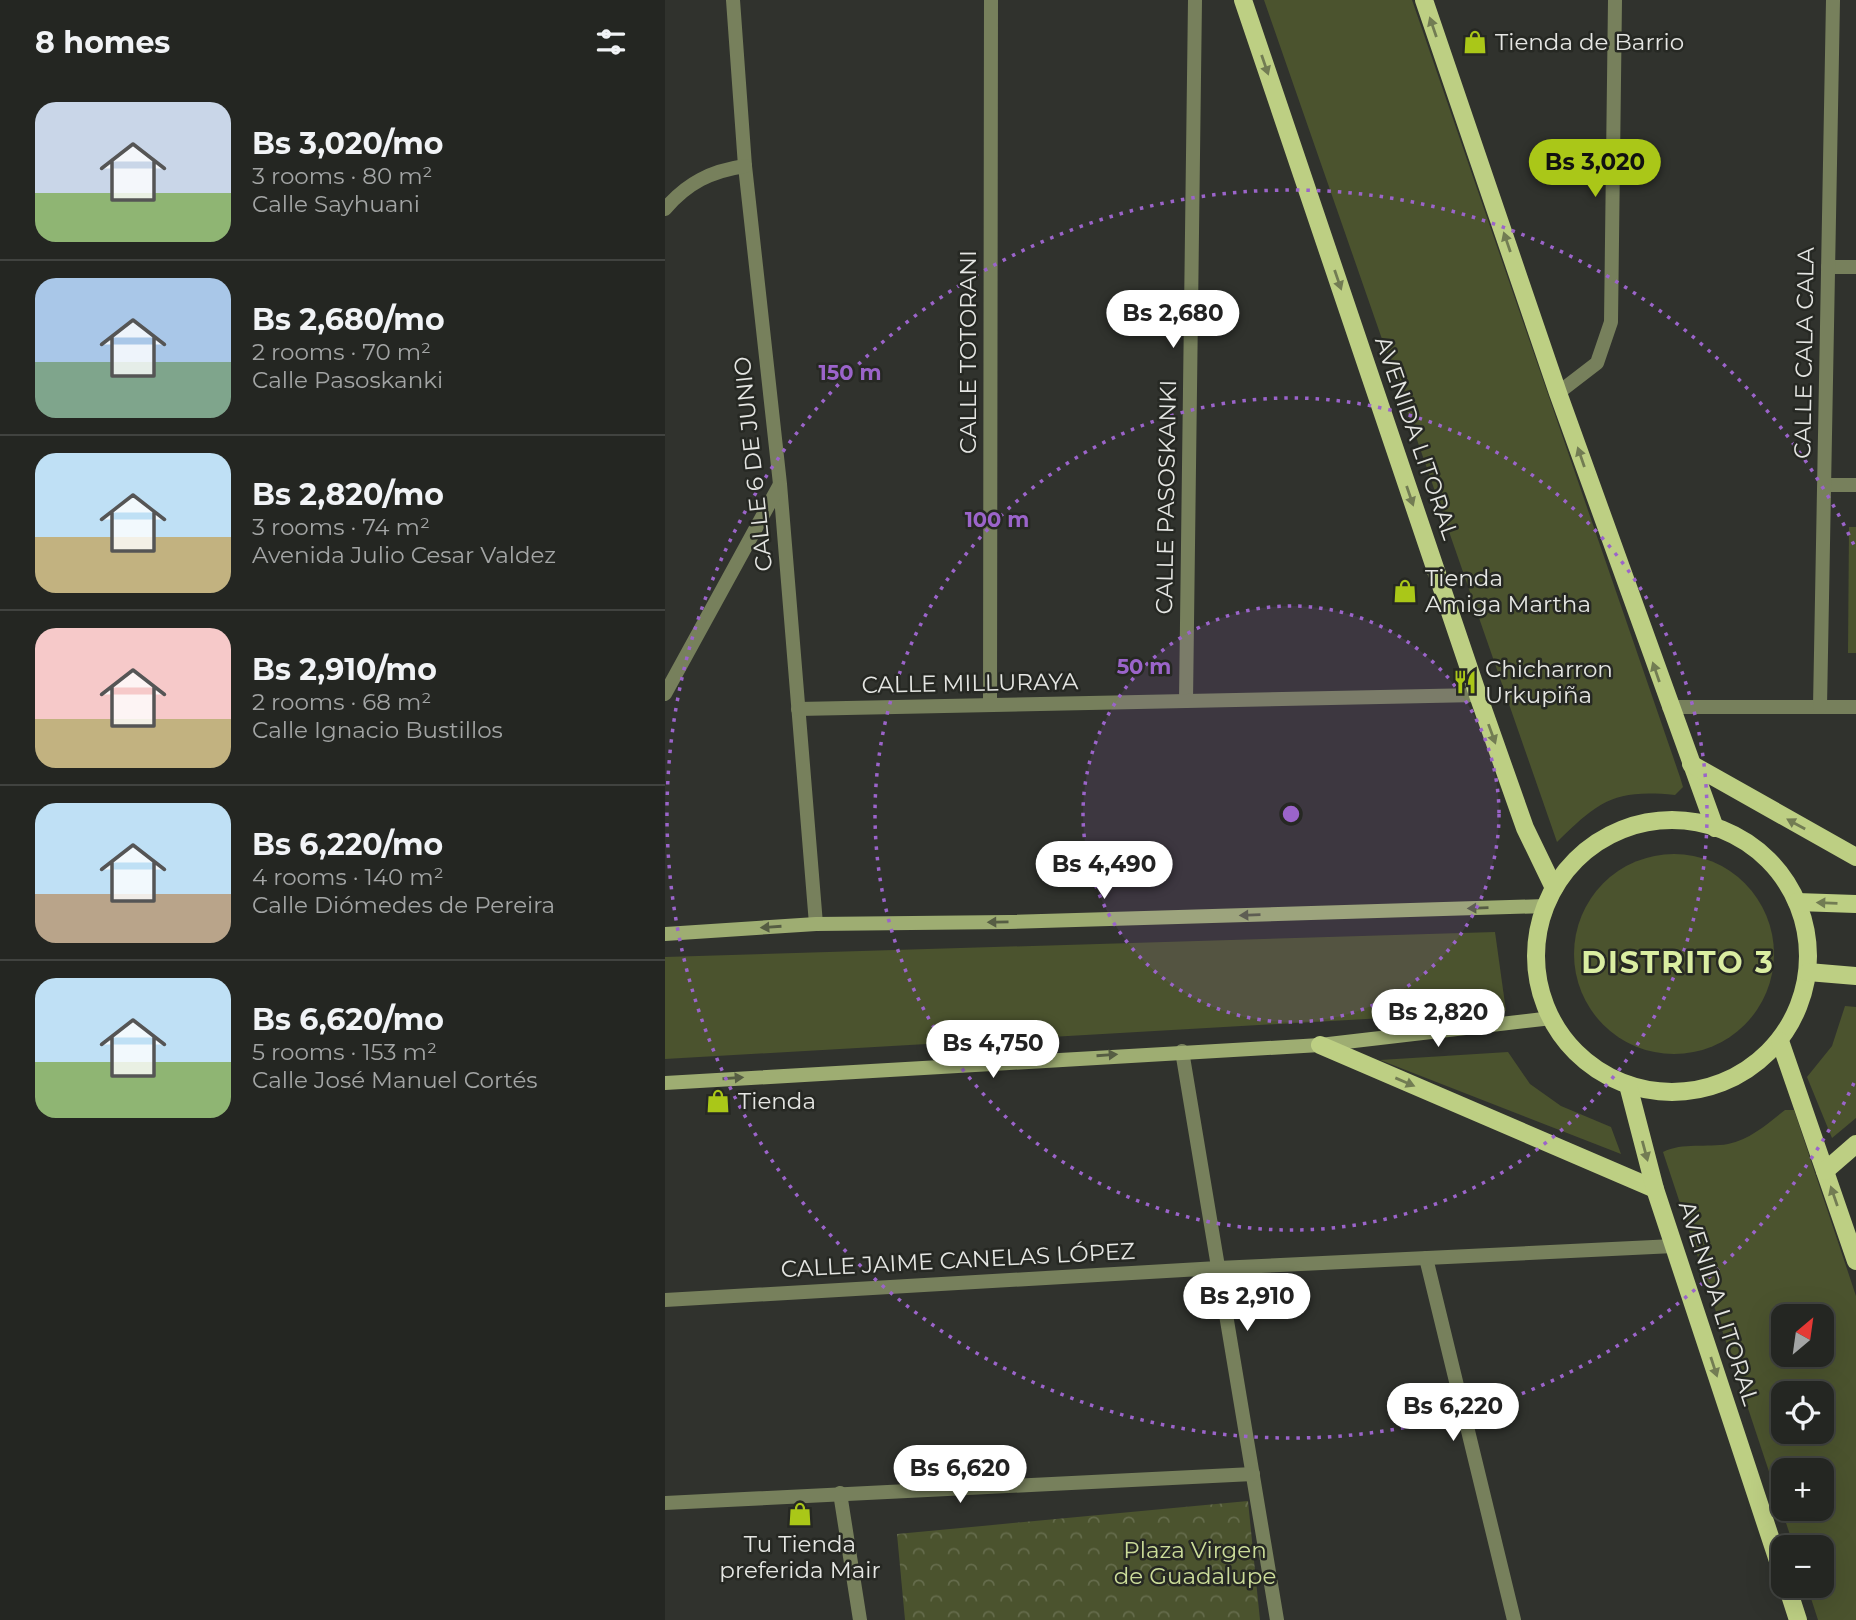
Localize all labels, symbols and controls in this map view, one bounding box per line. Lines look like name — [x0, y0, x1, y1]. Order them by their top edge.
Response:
one-way arrow — [1427, 16, 1438, 37]
icon: filters — [592, 23, 630, 61]
text: 8 homes — [35, 24, 170, 61]
shop icon: Tienda de Barrio — [1461, 28, 1489, 56]
place label: Tienda de Barrio — [1495, 28, 1684, 56]
one-way arrow — [1260, 54, 1271, 75]
text: Bs 3,020/mo — [252, 125, 443, 162]
icon: home — [91, 130, 175, 214]
pin: Bs 3,020 — [1523, 140, 1667, 199]
text: Bs 3,020 — [1545, 148, 1645, 176]
text: 3 rooms · 80 m² — [252, 162, 432, 190]
text: Calle Sayhuani — [252, 190, 420, 218]
one-way arrow — [1501, 232, 1512, 253]
street label: CALLE CALA CALA — [1788, 246, 1820, 459]
street label: CALLE TOTORANI — [954, 250, 982, 454]
one-way arrow — [1333, 270, 1344, 291]
pin: Bs 2,680 — [1101, 290, 1245, 350]
text: Bs 2,680 — [1122, 299, 1224, 327]
text: Bs 2,680/mo — [252, 301, 445, 338]
icon: home — [91, 306, 175, 390]
street label: AVENIDA LITORAL — [1369, 333, 1465, 544]
text: 2 rooms · 70 m² — [252, 338, 431, 366]
street label: CALLE 6 DE JUNIO — [728, 355, 778, 573]
text: 150 m — [819, 360, 881, 385]
text: Calle Pasoskanki — [252, 366, 443, 394]
street label: CALLE PASOSKANKI — [1150, 379, 1182, 615]
one-way arrow — [1575, 447, 1586, 468]
text: Bs 2,820/mo — [252, 476, 444, 513]
icon: home — [91, 481, 175, 565]
one-way arrow — [1405, 485, 1416, 506]
text: 100 m — [965, 507, 1029, 532]
text: 3 rooms · 74 m² — [252, 513, 430, 541]
text: Avenida Julio Cesar Valdez — [252, 541, 556, 569]
place label: Tienda Amiga Martha — [1425, 564, 1591, 618]
shop icon: Tienda Amiga Martha — [1391, 577, 1419, 605]
text: Bs 2,910/mo — [252, 651, 437, 688]
text: 50 m — [1117, 654, 1171, 679]
place label: Chicharron Urkupiña — [1485, 655, 1613, 709]
icon: home — [91, 656, 175, 740]
one-way arrow — [1651, 661, 1662, 682]
street label: CALLE MILLURAYA — [861, 667, 1079, 699]
restaurant icon: Chicharron Urkupiña — [1451, 668, 1479, 696]
text: 2 rooms · 68 m² — [252, 688, 431, 716]
text: Calle Ignacio Bustillos — [252, 716, 503, 744]
one-way arrow — [1487, 724, 1498, 745]
centre of rings — [1279, 802, 1303, 826]
one-way arrow — [1786, 818, 1806, 830]
text: Bs 6,220/mo — [252, 826, 443, 863]
icon: home — [91, 831, 175, 915]
pin: Bs 4,490 — [1032, 842, 1176, 901]
text: Bs 4,490 — [1052, 850, 1156, 878]
text: 4 rooms · 140 m² — [252, 863, 444, 891]
text: Calle Diómedes de Pereira — [252, 891, 555, 919]
one-way arrow — [1815, 897, 1837, 909]
one-way arrow — [1466, 902, 1488, 914]
one-way arrow — [1239, 909, 1261, 920]
one-way arrow — [987, 916, 1009, 928]
one-way arrow — [760, 922, 782, 933]
district label: DISTRITO 3 — [1581, 944, 1775, 981]
pin: Bs 2,820 — [1366, 990, 1510, 1049]
text: Bs 2,820 — [1388, 998, 1488, 1026]
text: Bs 6,620/mo — [252, 1001, 444, 1038]
icon: home — [91, 1006, 175, 1090]
pin: Bs 4,750 — [921, 1020, 1065, 1080]
text: Bs 4,750 — [942, 1029, 1044, 1057]
text: 5 rooms · 153 m² — [252, 1038, 437, 1066]
one-way arrow — [1096, 1050, 1118, 1061]
text: Calle José Manuel Cortés — [252, 1066, 538, 1094]
one-way arrow — [722, 1073, 744, 1084]
one-way arrow — [1395, 1076, 1415, 1088]
shop icon: Tienda — [704, 1087, 732, 1115]
place label: Tienda — [738, 1087, 816, 1115]
one-way arrow — [1640, 1140, 1651, 1162]
one-way arrow — [1828, 1186, 1839, 1207]
street label: AVENIDA LITORAL — [1673, 1197, 1765, 1409]
street label: CALLE JAIME CANELAS LÓPEZ — [780, 1237, 1136, 1283]
pin: Bs 2,910 — [1175, 1274, 1319, 1333]
text: Bs 2,910 — [1199, 1282, 1295, 1310]
north arrow — [1771, 1304, 1834, 1367]
map controls — [1771, 1304, 1834, 1598]
one-way arrow — [1709, 1357, 1720, 1378]
button: locate — [1771, 1381, 1834, 1444]
pin: Bs 6,220 — [1381, 1384, 1525, 1443]
text: Bs 6,220 — [1403, 1392, 1503, 1420]
pin: Bs 6,620 — [888, 1446, 1032, 1505]
text: Bs 6,620 — [910, 1454, 1010, 1482]
button: + — [1771, 1458, 1834, 1521]
shop icon: Tu Tienda preferida Mair — [786, 1500, 814, 1528]
place label: Tu Tienda preferida Mair — [719, 1530, 881, 1584]
button: − — [1771, 1535, 1834, 1598]
park label: Plaza Virgen de Guadalupe — [1114, 1536, 1276, 1590]

